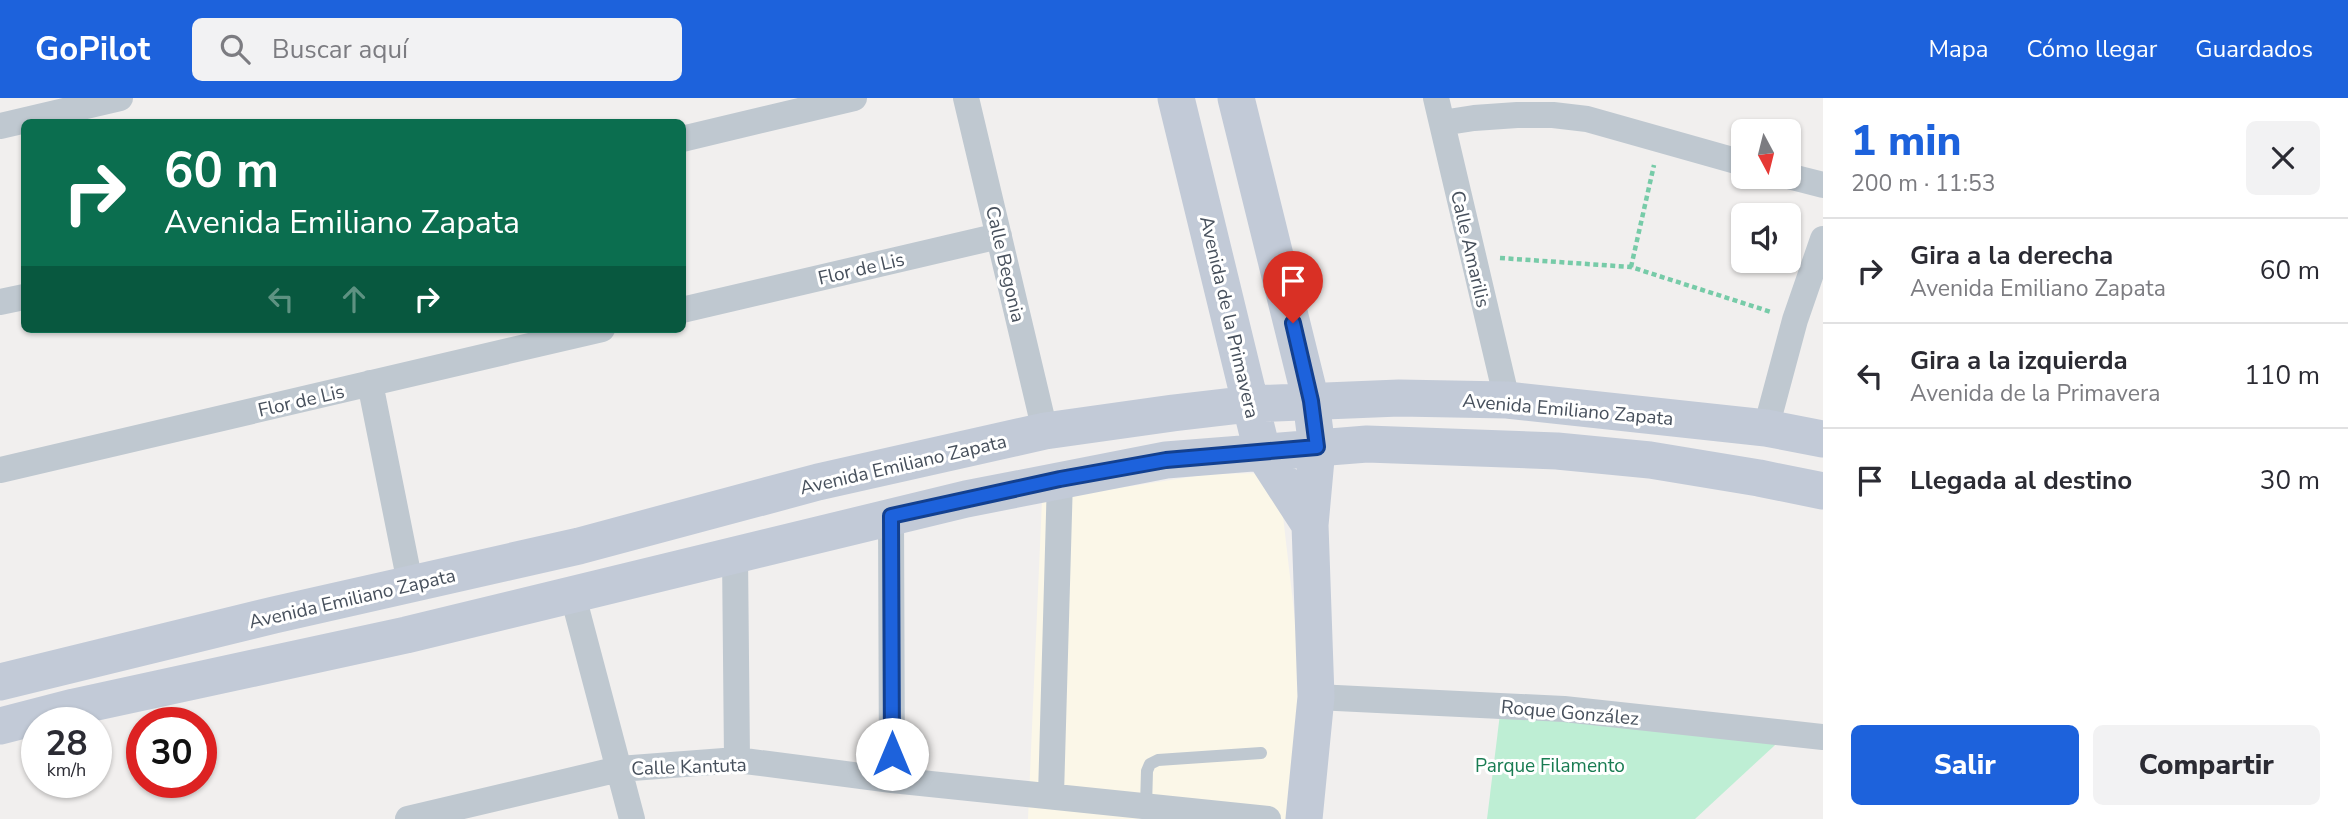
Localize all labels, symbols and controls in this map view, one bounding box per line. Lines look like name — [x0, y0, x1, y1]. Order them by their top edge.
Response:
search box — [192, 18, 682, 81]
text: GoPilot — [35, 27, 150, 72]
icon: search — [216, 30, 254, 68]
text: Buscar aquí — [272, 32, 408, 67]
text: Mapa — [1928, 33, 1988, 65]
text: Cómo llegar — [2026, 33, 2157, 65]
text: Guardados — [2195, 33, 2313, 65]
text: 1 min — [1851, 113, 1961, 170]
north arrow — [1731, 119, 1801, 189]
map controls — [1731, 119, 1801, 273]
button: close — [2246, 121, 2320, 195]
text: 60 m — [164, 137, 279, 204]
icon: right — [49, 147, 140, 238]
text: 200 m · 11:53 — [1851, 168, 1996, 199]
street label: Calle Amarilis — [1444, 188, 1496, 310]
text: Avenida Emiliano Zapata — [164, 201, 520, 244]
button: sound — [1731, 203, 1801, 273]
street label: Calle Begonia — [979, 204, 1031, 325]
street label: Avenida de la Primavera — [1193, 214, 1265, 421]
text: Gira a la derecha — [1910, 238, 2113, 273]
street label: Flor de Lis — [815, 246, 907, 292]
pin — [1263, 251, 1323, 323]
icon: right — [1851, 252, 1889, 290]
text: 60 m — [2260, 253, 2320, 288]
icon: arrive — [1274, 262, 1312, 300]
text: Avenida Emiliano Zapata — [1910, 273, 2166, 304]
icon: left — [262, 280, 300, 318]
icon: ahead — [335, 280, 373, 318]
icon: right — [408, 280, 446, 318]
text: Gira a la izquierda — [1910, 343, 2128, 378]
icon: left — [1851, 357, 1889, 395]
text: 110 m — [2244, 358, 2320, 393]
street label: Flor de Lis — [255, 378, 347, 424]
text: Avenida de la Primavera — [1910, 378, 2160, 409]
street label: Avenida Emiliano Zapata — [1461, 388, 1674, 432]
street label: Avenida Emiliano Zapata — [797, 429, 1009, 501]
icon: arrive — [1851, 462, 1889, 500]
text: Llegada al destino — [1910, 463, 2132, 498]
text: 30 m — [2260, 463, 2320, 498]
street label: Avenida Emiliano Zapata — [246, 563, 458, 635]
street label: Roque González — [1500, 694, 1640, 732]
speed limit sign: 30 — [126, 707, 217, 798]
position arrow — [855, 717, 929, 791]
text: 28 — [45, 720, 88, 767]
button: Salir — [1851, 725, 2079, 805]
button: Compartir — [2093, 725, 2320, 805]
street label: Calle Kantuta — [631, 752, 747, 782]
park label: Parque Filamento — [1475, 753, 1625, 779]
text: km/h — [47, 758, 86, 782]

